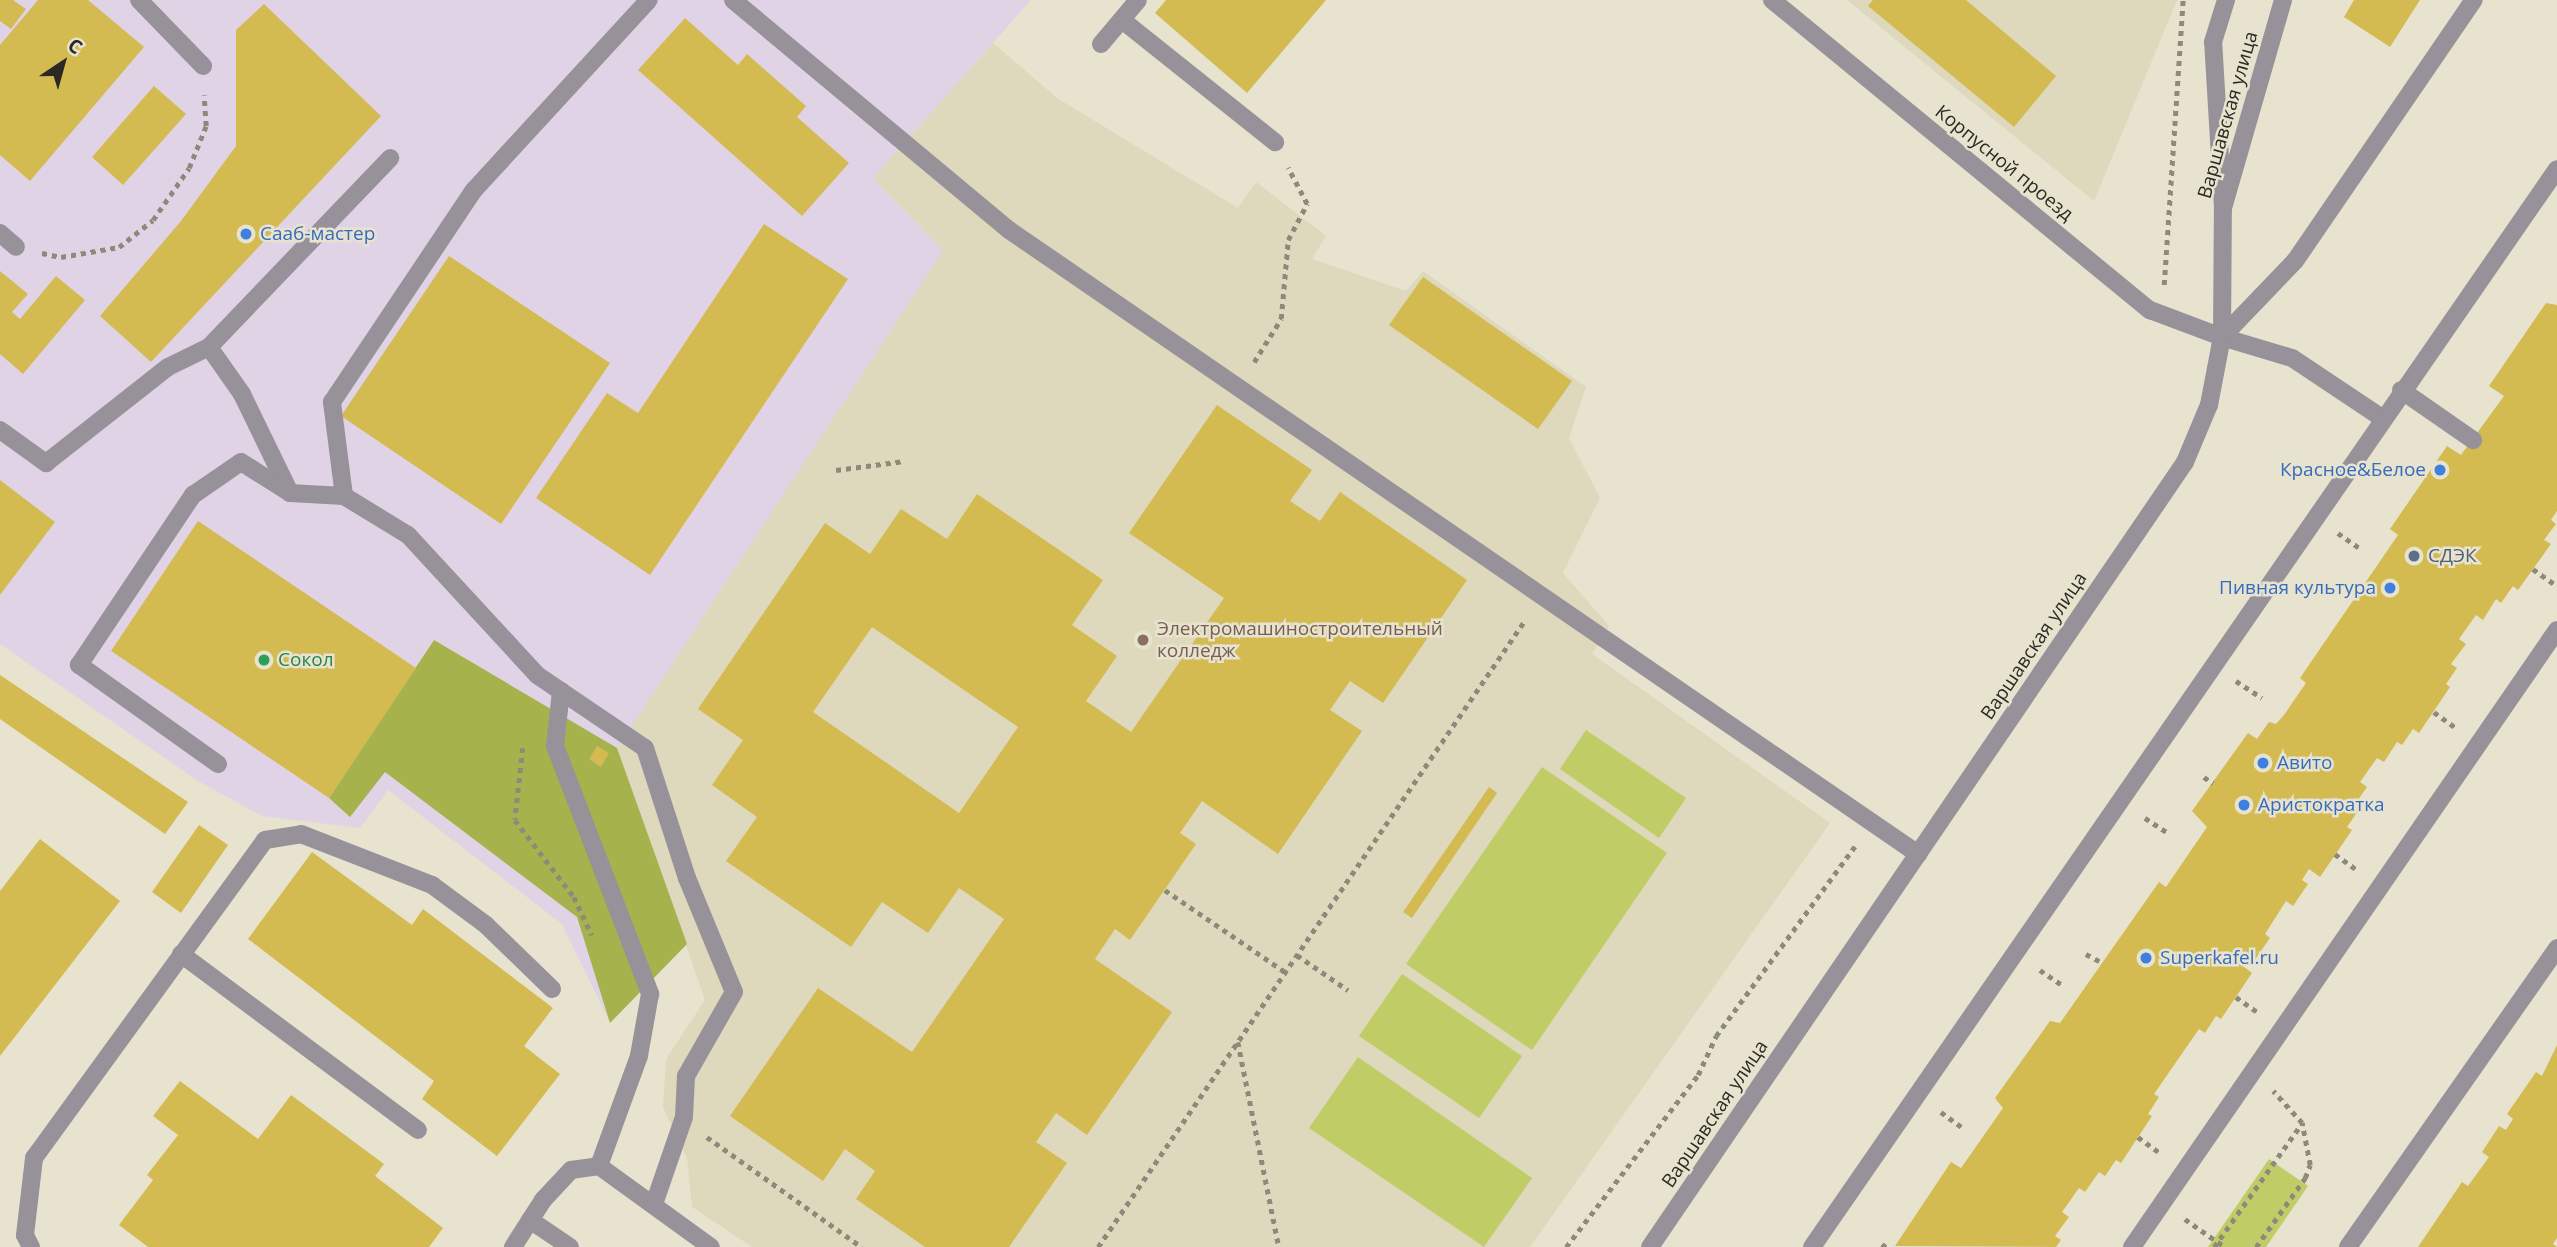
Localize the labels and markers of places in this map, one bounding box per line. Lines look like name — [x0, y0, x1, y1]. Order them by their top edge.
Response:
place label: Сааб-мастер — [260, 223, 375, 245]
marker: Сааб-мастер — [238, 226, 254, 242]
place label: Красное&Белое — [2280, 459, 2426, 481]
marker: Красное&Белое — [2432, 462, 2448, 478]
place label: СДЭК — [2428, 545, 2477, 567]
marker: СДЭК — [2406, 548, 2422, 564]
place label: Пивная культура — [2219, 577, 2376, 599]
marker: Пивная культура — [2382, 580, 2398, 596]
place label: Электромашиностроительный колледж — [1157, 618, 1443, 662]
marker: Электромашиностроительный колледж — [1135, 632, 1151, 648]
place label: Сокол — [278, 649, 334, 671]
marker: Сокол — [256, 652, 272, 668]
place label: Авито — [2277, 752, 2332, 774]
marker: Авито — [2255, 755, 2271, 771]
place label: Аристократка — [2258, 794, 2385, 816]
marker: Аристократка — [2236, 797, 2252, 813]
place label: Superkafel.ru — [2160, 947, 2279, 969]
marker: Superkafel.ru — [2138, 950, 2154, 966]

